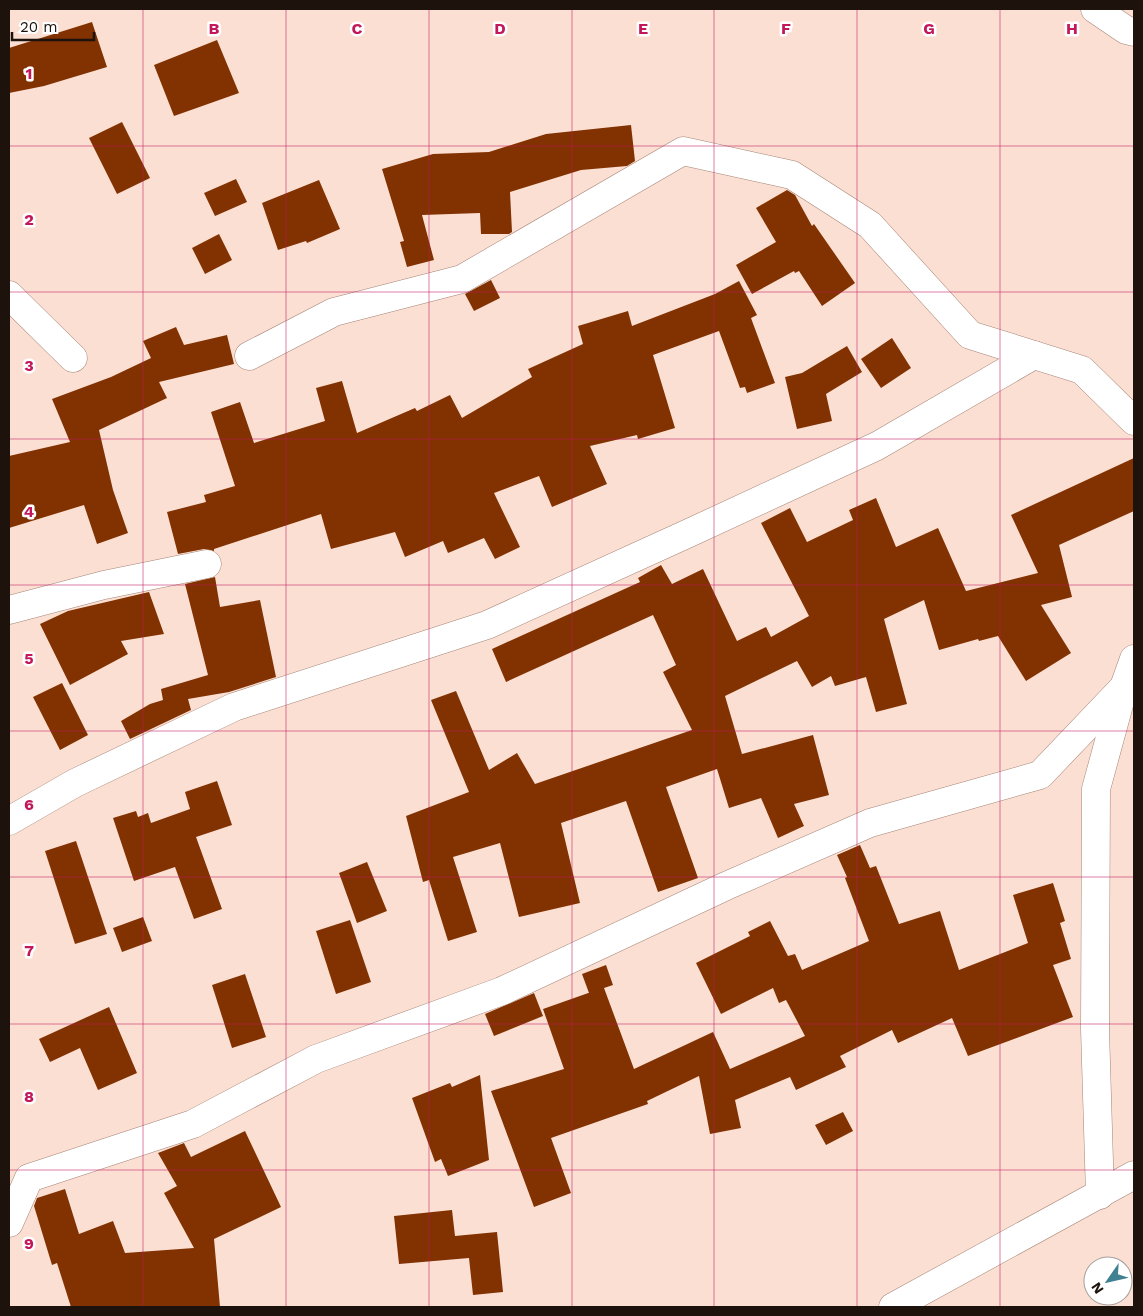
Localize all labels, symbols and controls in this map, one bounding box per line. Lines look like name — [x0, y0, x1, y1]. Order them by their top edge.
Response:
scale bar — [12, 10, 95, 42]
text: 20 m — [20, 18, 58, 36]
text: B — [209, 19, 220, 38]
text: C — [352, 19, 363, 38]
text: D — [494, 19, 506, 38]
text: E — [638, 19, 648, 38]
text: F — [781, 19, 791, 38]
text: G — [923, 19, 935, 38]
text: H — [1066, 19, 1078, 38]
text: 1 — [26, 64, 32, 83]
text: 2 — [24, 210, 34, 229]
text: 3 — [24, 356, 34, 375]
text: 4 — [24, 502, 34, 521]
text: 5 — [24, 649, 34, 668]
text: 6 — [24, 795, 34, 814]
text: 7 — [24, 941, 34, 960]
text: 8 — [24, 1087, 34, 1106]
text: 9 — [24, 1234, 34, 1253]
north arrow — [1083, 1256, 1133, 1306]
text: N — [1088, 1279, 1107, 1297]

